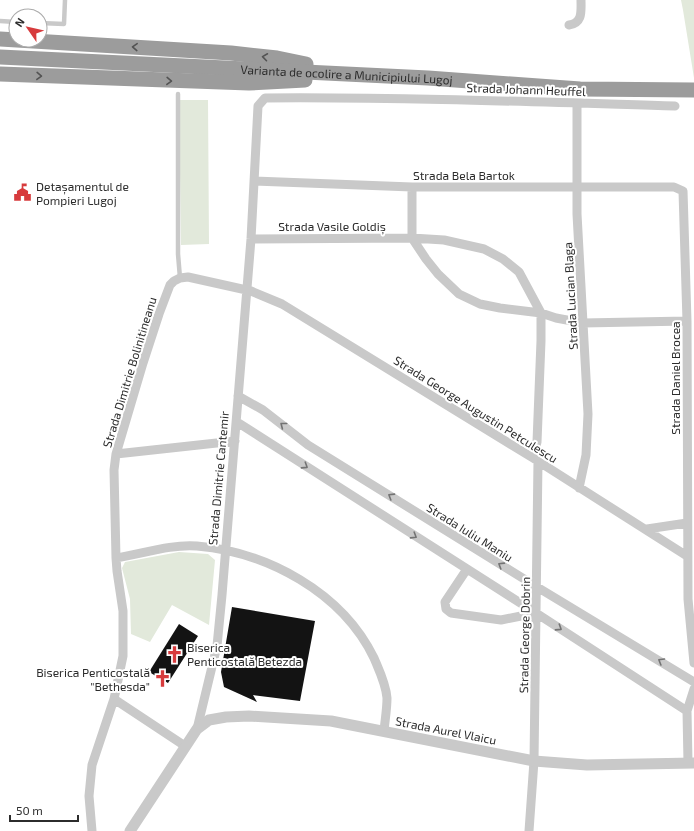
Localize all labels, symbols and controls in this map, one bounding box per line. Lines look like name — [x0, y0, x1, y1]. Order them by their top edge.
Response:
north arrow — [8, 8, 48, 48]
text: N — [12, 15, 27, 29]
one-way arrow — [132, 43, 138, 52]
one-way arrow — [262, 53, 268, 62]
street label: Varianta de ocolire a Municipiului Lugoj — [240, 62, 453, 88]
one-way arrow — [36, 72, 42, 80]
one-way arrow — [166, 77, 172, 85]
street label: Strada Johann Heuffel — [466, 80, 586, 98]
street label: Strada Bela Bartok — [413, 168, 515, 182]
place label: Detașamentul de Pompieri Lugoj — [36, 179, 129, 208]
public building icon: Detașamentul de Pompieri Lugoj — [13, 183, 33, 203]
street label: Strada Vasile Goldiș — [278, 219, 386, 235]
street label: Strada Lucian Blaga — [560, 242, 580, 350]
street label: Strada Dimitrie Bolinitineanu — [99, 295, 159, 449]
street label: Strada Daniel Brocea — [668, 321, 682, 435]
street label: Strada George Augustin Petculescu — [392, 353, 560, 465]
street label: Strada Dimitrie Cantemir — [205, 410, 231, 546]
one-way arrow — [280, 423, 287, 430]
one-way arrow — [301, 461, 308, 469]
one-way arrow — [388, 494, 395, 501]
street label: Strada Iuliu Maniu — [424, 500, 516, 564]
one-way arrow — [410, 531, 417, 539]
one-way arrow — [499, 563, 506, 570]
street label: Strada George Dobrin — [516, 577, 532, 693]
one-way arrow — [555, 624, 562, 631]
place label: Biserica Penticostală Betezda — [187, 640, 302, 668]
church icon: Biserica Penticostală Betezda — [164, 644, 184, 664]
one-way arrow — [658, 659, 665, 666]
place label: Biserica Penticostală "Bethesda" — [36, 665, 150, 693]
church icon: Biserica Penticostală "Bethesda" — [153, 669, 173, 689]
street label: Strada Aurel Vlaicu — [394, 713, 498, 747]
scale bar — [10, 797, 78, 823]
text: 50 m — [16, 803, 43, 817]

